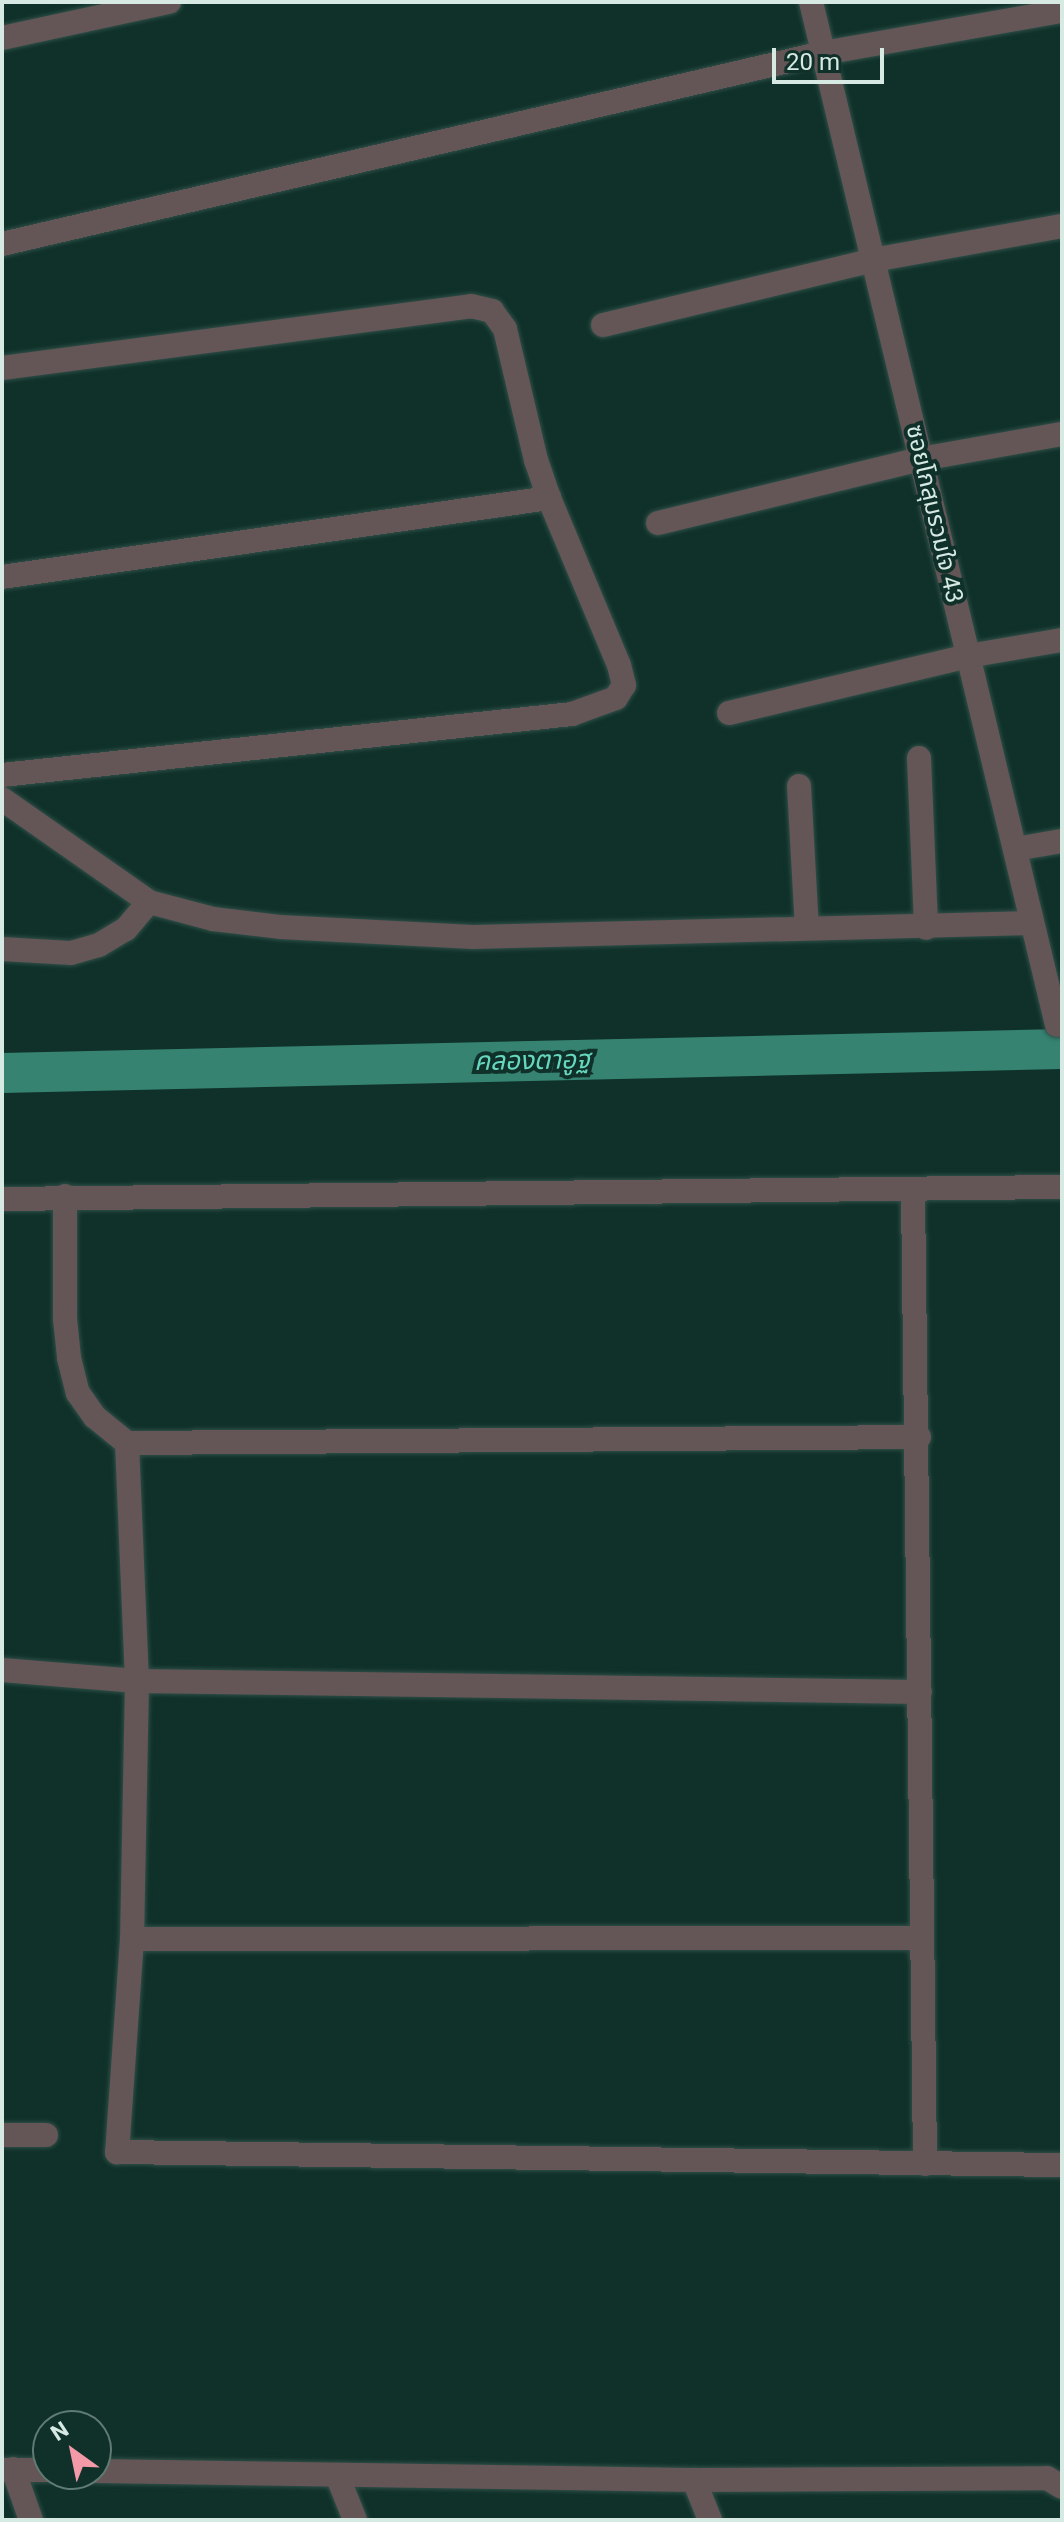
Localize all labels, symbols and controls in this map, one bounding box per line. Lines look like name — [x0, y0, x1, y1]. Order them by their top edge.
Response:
scale bar — [776, 32, 888, 82]
text: 20 m — [786, 48, 840, 76]
street label: ซอยโกสุมรวมใจ 43 — [900, 422, 968, 606]
water label: คลองตาอูฐ — [474, 1044, 590, 1078]
north arrow — [32, 2410, 112, 2490]
text: N — [46, 2416, 73, 2446]

